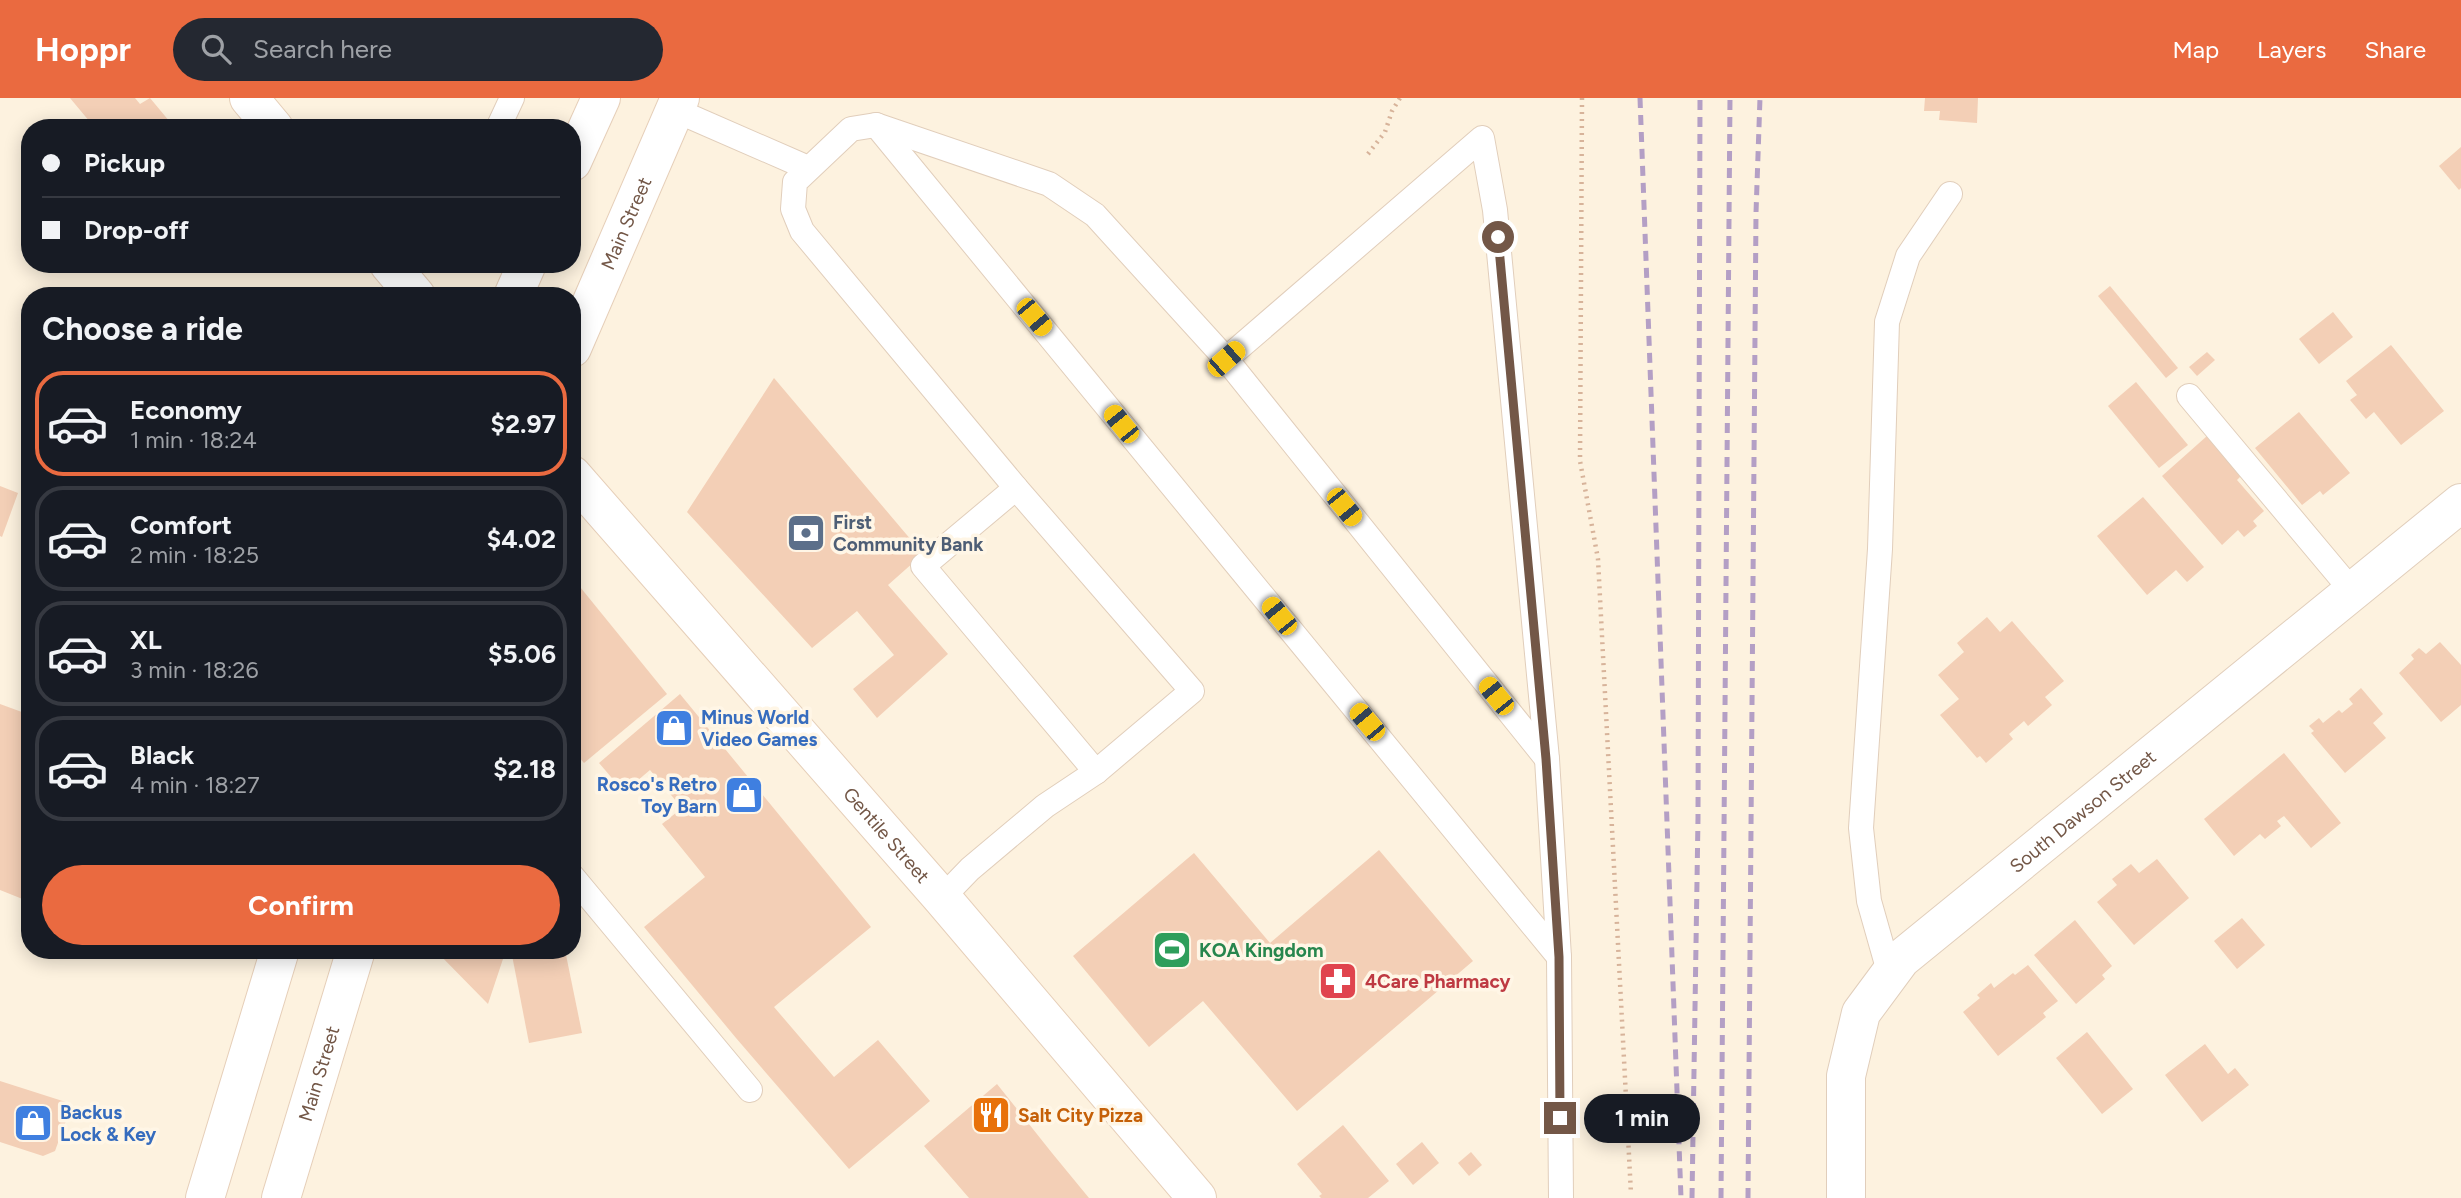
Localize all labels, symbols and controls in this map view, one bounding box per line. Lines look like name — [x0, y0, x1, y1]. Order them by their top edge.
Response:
search box — [173, 18, 663, 81]
text: Hoppr — [35, 30, 131, 69]
icon: search — [197, 30, 235, 68]
text: Search here — [253, 33, 392, 65]
text: Map — [2172, 35, 2219, 64]
text: Layers — [2257, 35, 2326, 64]
text: Share — [2364, 35, 2426, 64]
text: Pickup — [84, 147, 165, 179]
street label: Main Street — [596, 173, 657, 273]
text: Drop-off — [84, 214, 189, 246]
route start — [1482, 221, 1514, 253]
car — [1013, 294, 1056, 340]
text: Choose a ride — [42, 310, 243, 348]
car — [1204, 337, 1249, 381]
icon: car — [46, 392, 109, 455]
text: Economy — [130, 394, 242, 426]
car — [1100, 401, 1143, 447]
text: $2.97 — [491, 408, 556, 440]
text: 1 min · 18:24 — [130, 426, 257, 454]
car — [1323, 484, 1366, 530]
icon: car — [46, 507, 109, 570]
text: Comfort — [130, 509, 232, 541]
place label: First Community Bank — [833, 511, 984, 556]
bank icon: First Community Bank — [785, 512, 827, 554]
text: $4.02 — [487, 523, 556, 555]
text: 2 min · 18:25 — [130, 541, 259, 569]
car — [1258, 593, 1301, 639]
icon: car — [46, 622, 109, 685]
text: XL — [130, 624, 162, 656]
text: $5.06 — [488, 638, 556, 670]
text: 3 min · 18:26 — [130, 656, 258, 684]
car — [1475, 673, 1518, 719]
car — [1346, 699, 1389, 745]
place label: Minus World Video Games — [701, 706, 817, 751]
shop icon: Minus World Video Games — [653, 707, 695, 749]
icon: car — [46, 737, 109, 800]
text: Black — [130, 739, 194, 771]
street label: South Dawson Street — [2005, 745, 2161, 878]
text: $2.18 — [493, 753, 556, 785]
text: 4 min · 18:27 — [130, 771, 260, 799]
place label: Rosco's Retro Toy Barn — [597, 773, 717, 818]
shop icon: Rosco's Retro Toy Barn — [723, 774, 765, 816]
street label: Gentile Street — [838, 783, 934, 888]
button: Confirm — [42, 865, 560, 945]
sports icon: KOA Kingdom — [1151, 929, 1193, 971]
place label: KOA Kingdom — [1199, 939, 1323, 962]
pharmacy icon: 4Care Pharmacy — [1317, 960, 1359, 1002]
place label: 4Care Pharmacy — [1365, 970, 1510, 993]
street label: Main Street — [294, 1023, 344, 1124]
restaurant icon: Salt City Pizza — [970, 1094, 1012, 1136]
callout: 1 min — [1584, 1094, 1700, 1142]
place label: Backus Lock & Key — [60, 1101, 156, 1146]
shop icon: Backus Lock & Key — [12, 1102, 54, 1144]
route end — [1544, 1102, 1576, 1134]
place label: Salt City Pizza — [1018, 1104, 1143, 1127]
text: 1 min — [1615, 1104, 1669, 1132]

